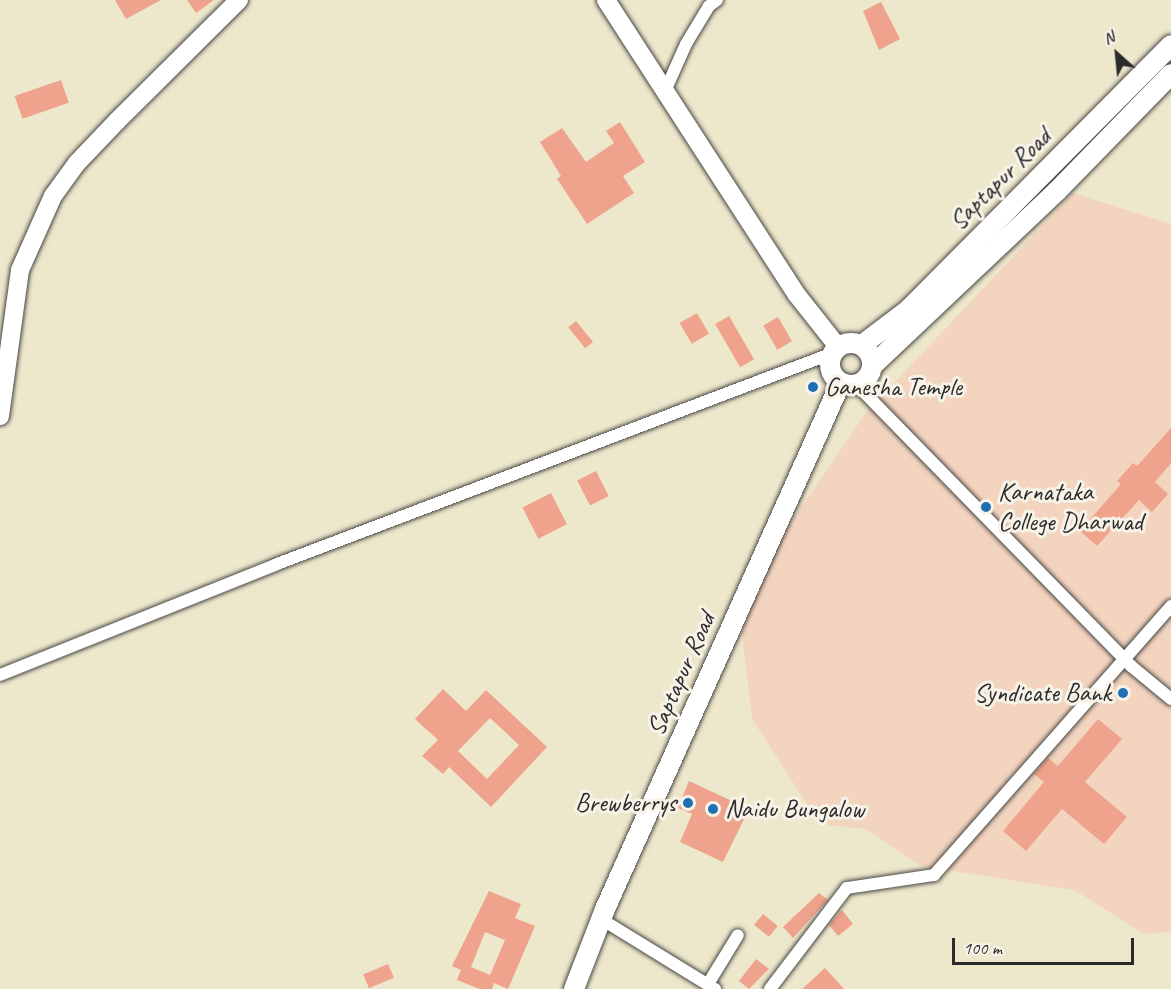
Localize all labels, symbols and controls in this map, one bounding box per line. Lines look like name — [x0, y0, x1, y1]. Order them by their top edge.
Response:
north arrow — [1087, 24, 1147, 84]
text: N — [1100, 27, 1118, 49]
street label: Saptapur Road — [943, 122, 1057, 236]
place label: Ganesha Temple — [825, 371, 962, 403]
marker: Ganesha Temple — [806, 380, 820, 394]
place label: Karnataka College Dharwad — [998, 476, 1143, 538]
marker: Karnataka College Dharwad — [979, 500, 993, 514]
street label: Saptapur Road — [640, 608, 722, 740]
place label: Syndicate Bank — [974, 677, 1111, 709]
marker: Syndicate Bank — [1116, 686, 1130, 700]
place label: Brewberrys — [575, 787, 676, 819]
place label: Naidu Bungalow — [725, 793, 864, 825]
marker: Brewberrys — [681, 796, 695, 810]
marker: Naidu Bungalow — [706, 802, 720, 816]
scale bar — [955, 926, 1136, 964]
text: 100 m — [963, 937, 1002, 959]

